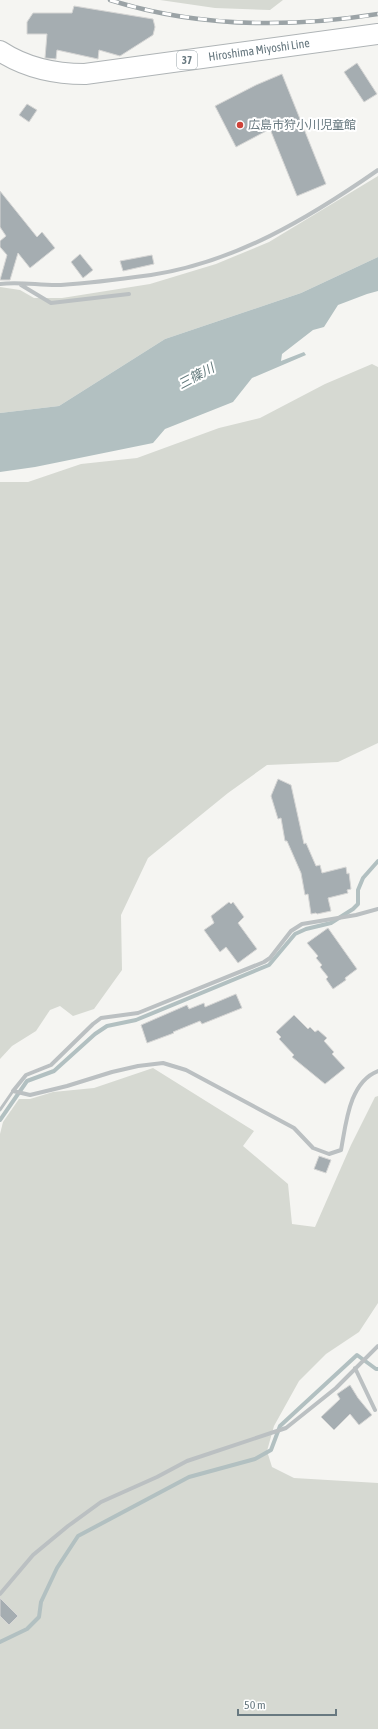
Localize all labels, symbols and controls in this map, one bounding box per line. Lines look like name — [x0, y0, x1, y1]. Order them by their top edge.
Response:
street label: Hiroshima Miyoshi Line — [208, 36, 310, 64]
road number: 37 — [177, 51, 197, 69]
place label: 広島市狩小川児童館 — [248, 118, 356, 132]
marker: 広島市狩小川児童館 — [235, 120, 245, 130]
water label: 三篠川 — [175, 359, 218, 392]
scale bar — [238, 1691, 336, 1717]
text: 50 m — [244, 1698, 266, 1712]

